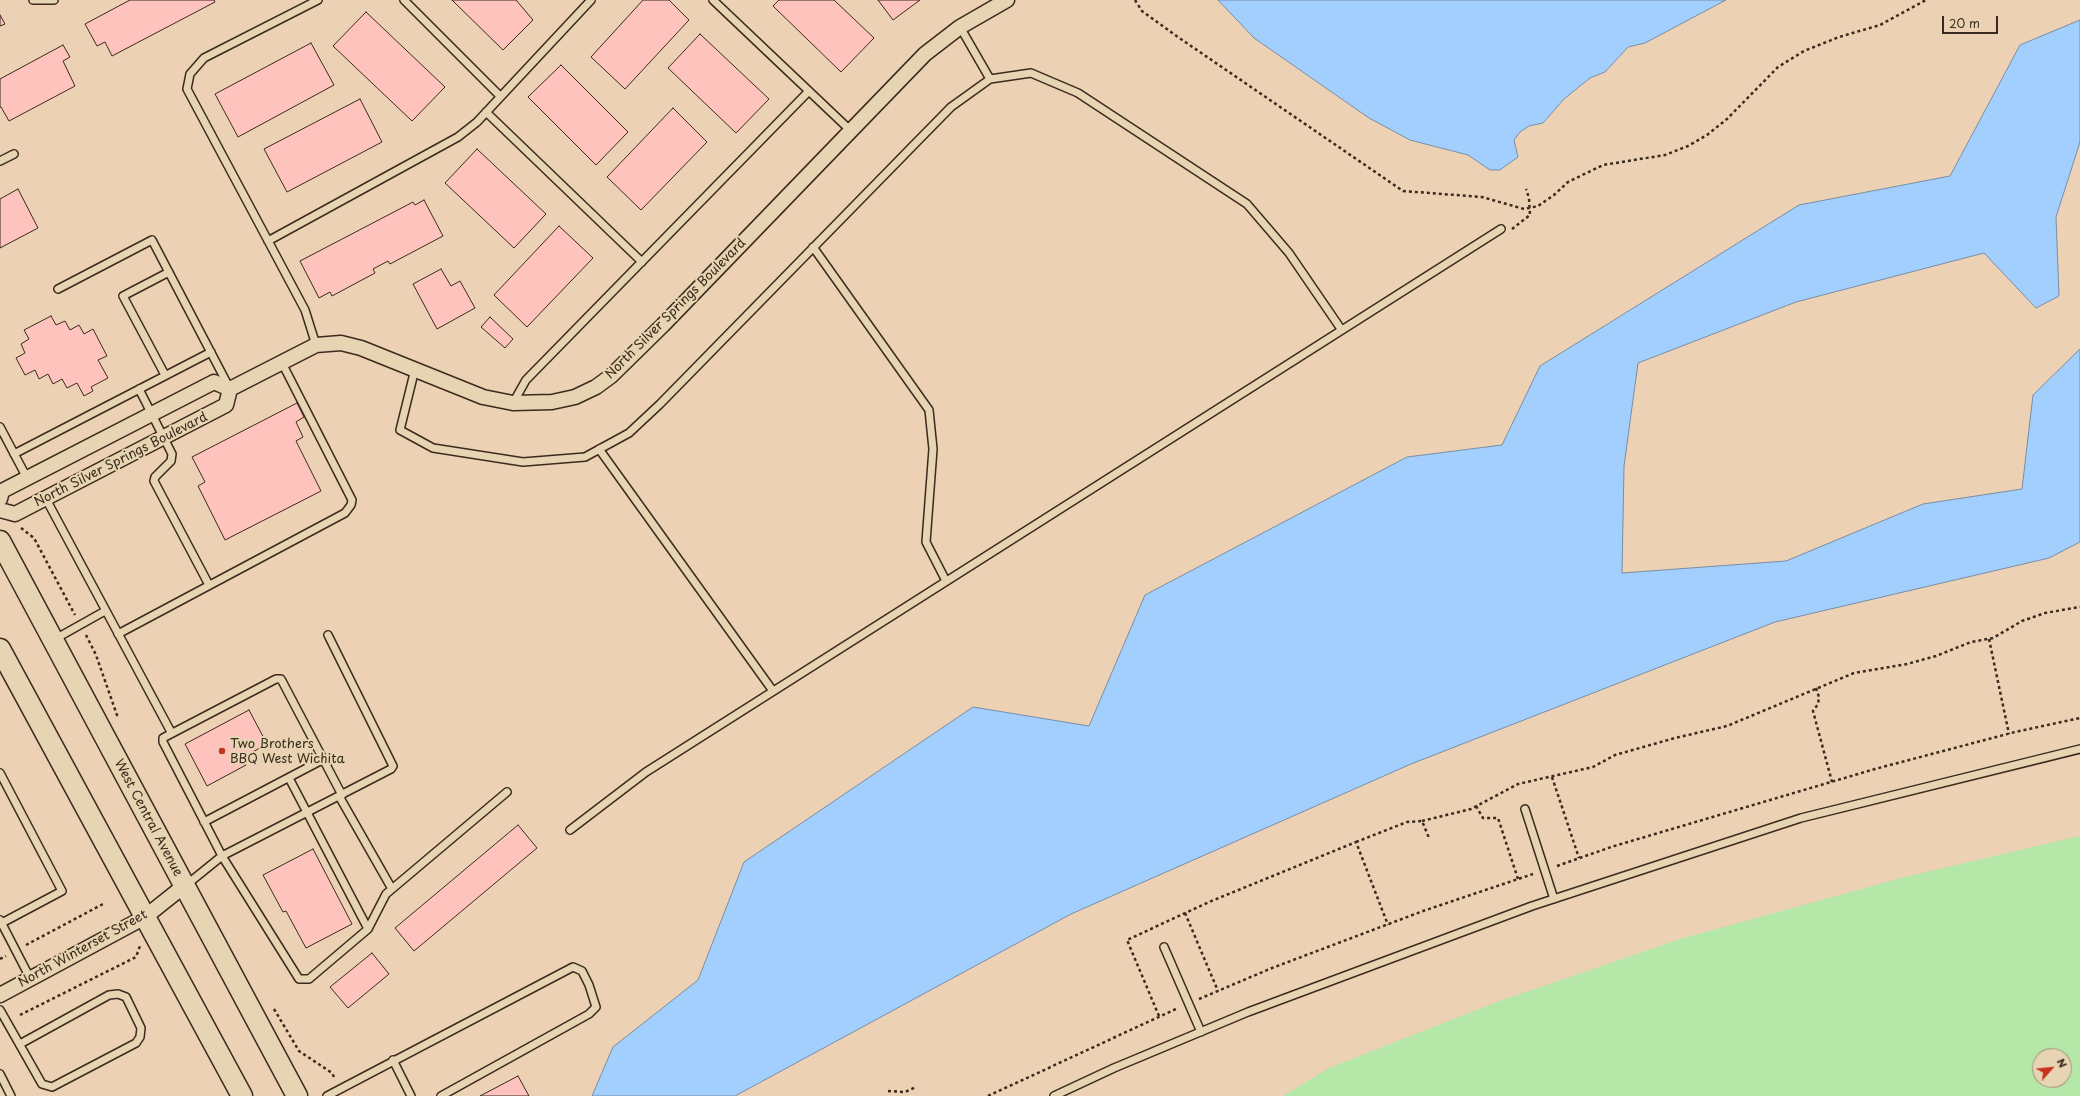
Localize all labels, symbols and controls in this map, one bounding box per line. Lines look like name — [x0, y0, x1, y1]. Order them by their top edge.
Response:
scale bar — [1944, 8, 2000, 34]
text: 20 m — [1949, 14, 1980, 32]
street label: North Silver Springs Boulevard — [603, 236, 749, 382]
street label: North Silver Springs Boulevard — [32, 409, 210, 511]
place label: Two Brothers BBQ West Wichita — [230, 736, 345, 767]
marker: Two Brothers BBQ West Wichita — [217, 746, 227, 756]
street label: West Central Avenue — [110, 757, 186, 879]
street label: North Winterset Street — [16, 907, 150, 991]
north arrow — [2032, 1048, 2072, 1088]
text: N — [2053, 1055, 2072, 1071]

